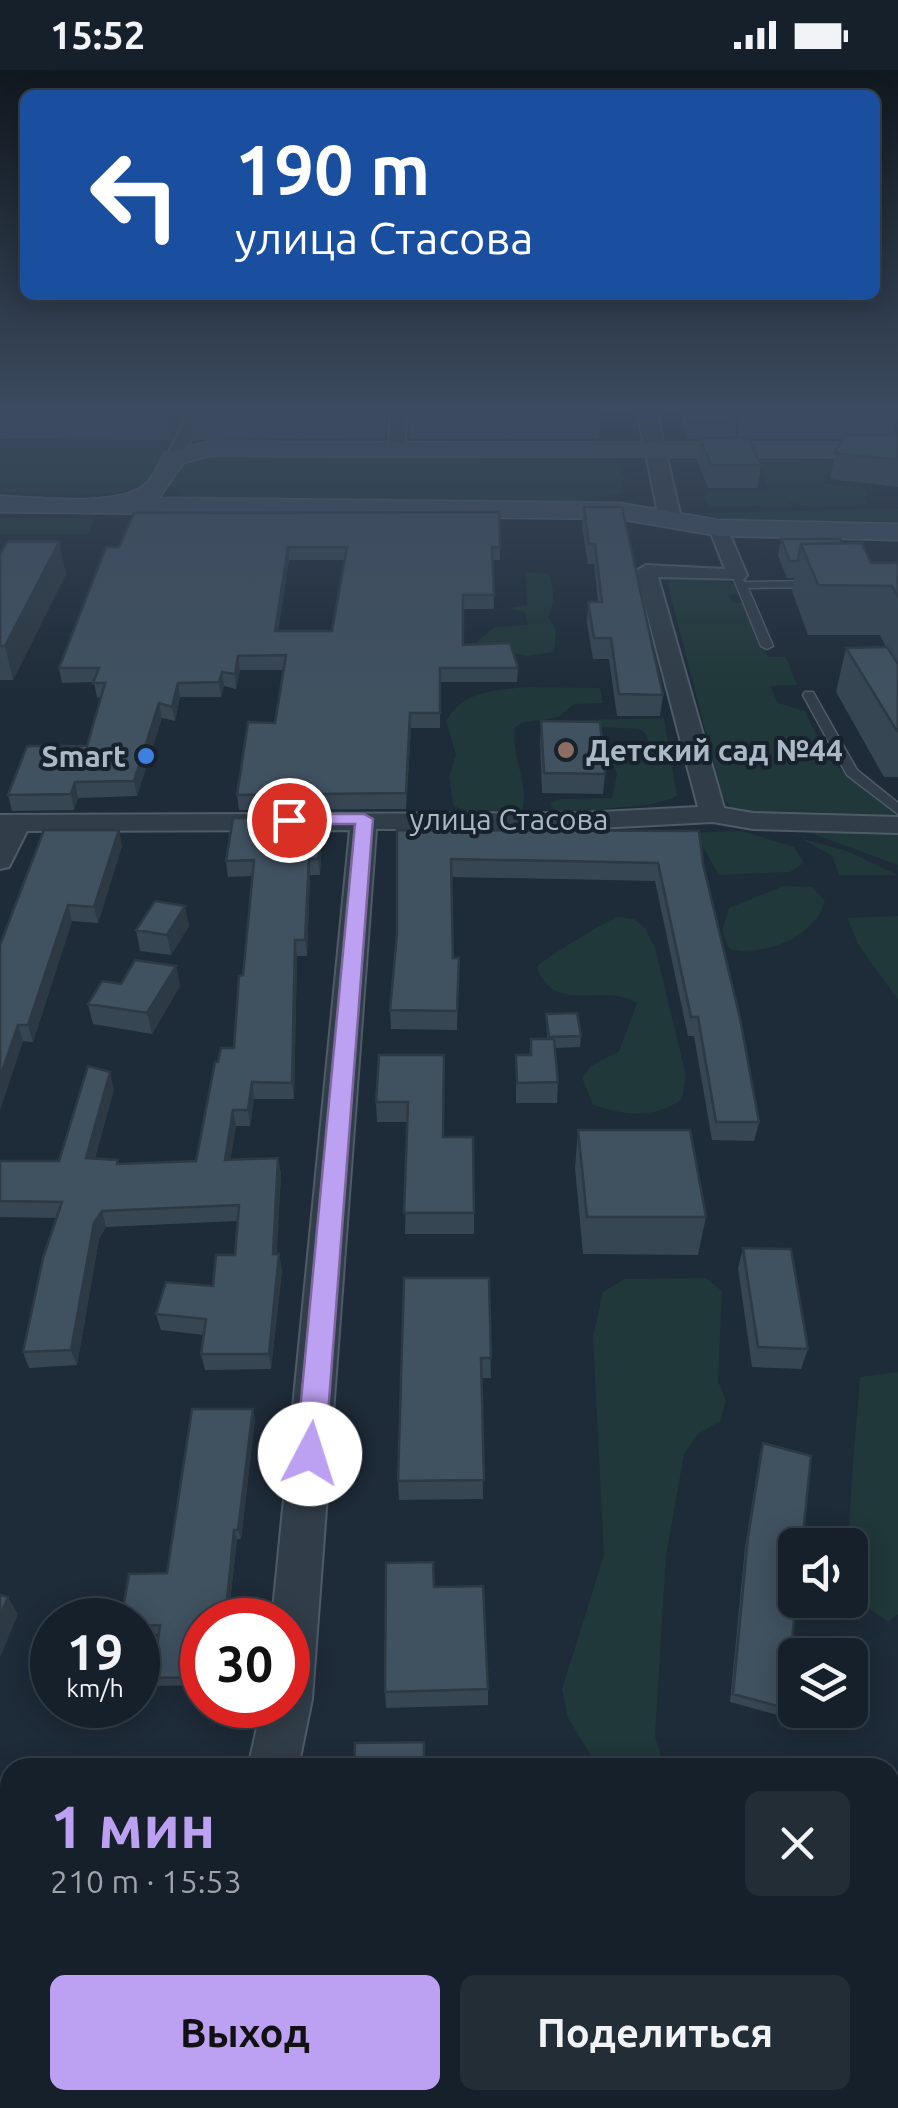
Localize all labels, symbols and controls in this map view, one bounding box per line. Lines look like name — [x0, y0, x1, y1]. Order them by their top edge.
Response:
text: 15:52 — [50, 14, 145, 56]
icon: left — [70, 130, 200, 260]
text: 190 m — [235, 130, 430, 208]
text: улица Стасова — [235, 212, 533, 263]
place label: Детский сад №44 — [586, 733, 843, 767]
place label: Smart — [42, 739, 126, 773]
marker: Детский сад №44 — [555, 739, 577, 761]
marker: Smart — [135, 745, 157, 767]
pin — [247, 778, 332, 863]
icon: arrive — [262, 793, 317, 848]
street label: улица Стасова — [410, 802, 608, 836]
position arrow — [258, 1402, 362, 1506]
map controls — [778, 1528, 868, 1728]
button: sound — [778, 1528, 868, 1618]
speed limit sign: 30 — [180, 1598, 310, 1728]
text: 19 — [67, 1623, 123, 1679]
button: layers — [778, 1638, 868, 1728]
text: km/h — [66, 1674, 124, 1702]
button: close — [745, 1791, 850, 1896]
text: 1 мин — [50, 1792, 215, 1859]
text: 210 m · 15:53 — [50, 1863, 242, 1899]
button: Выход — [50, 1975, 440, 2090]
button: Поделиться — [460, 1975, 850, 2090]

